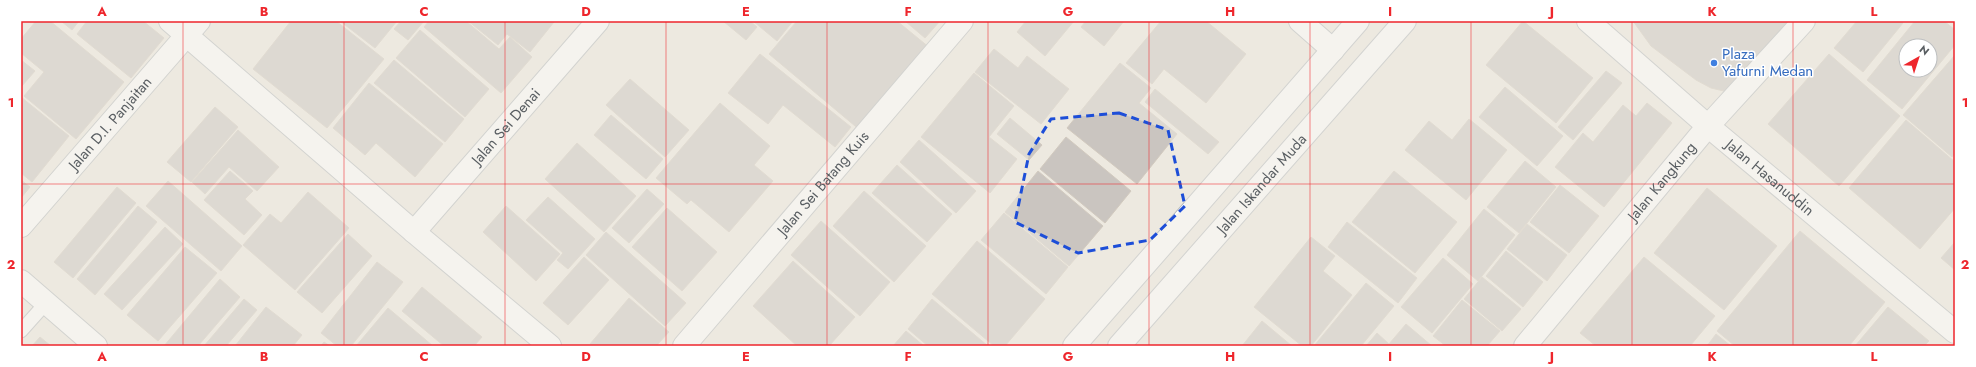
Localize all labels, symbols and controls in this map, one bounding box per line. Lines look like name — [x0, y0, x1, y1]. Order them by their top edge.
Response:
text: A — [96, 2, 107, 21]
text: B — [260, 2, 269, 21]
text: C — [419, 2, 429, 21]
text: D — [581, 2, 591, 21]
text: E — [742, 2, 750, 21]
text: F — [904, 2, 912, 21]
text: G — [1063, 2, 1074, 21]
text: H — [1225, 2, 1235, 21]
text: I — [1388, 2, 1392, 21]
text: J — [1547, 2, 1554, 21]
text: K — [1707, 2, 1717, 21]
text: L — [1871, 2, 1878, 21]
north arrow — [1898, 38, 1938, 78]
text: N — [1916, 41, 1933, 59]
place label: Plaza Yafurni Medan — [1722, 43, 1813, 82]
marker: Plaza Yafurni Medan — [1709, 58, 1719, 68]
street label: Jalan D.I. Panjaitan — [62, 72, 157, 176]
street label: Jalan Sei Denai — [465, 83, 546, 171]
text: 1 — [8, 93, 14, 112]
text: 1 — [1962, 93, 1968, 112]
street label: Jalan Sei Batang Kuis — [771, 126, 874, 242]
street label: Jalan Iskandar Muda — [1210, 129, 1312, 240]
street label: Jalan Hasanuddin — [1719, 133, 1819, 221]
street label: Jalan Kangkung — [1621, 137, 1701, 227]
text: 2 — [7, 255, 15, 274]
text: 2 — [1961, 255, 1969, 274]
text: A — [96, 347, 107, 366]
text: B — [260, 347, 269, 366]
text: C — [419, 347, 429, 366]
text: D — [581, 347, 591, 366]
text: E — [742, 347, 750, 366]
text: F — [904, 347, 912, 366]
text: G — [1063, 347, 1074, 366]
text: H — [1225, 347, 1235, 366]
text: I — [1388, 347, 1392, 366]
text: J — [1547, 347, 1554, 366]
text: K — [1707, 347, 1717, 366]
text: L — [1871, 347, 1878, 366]

